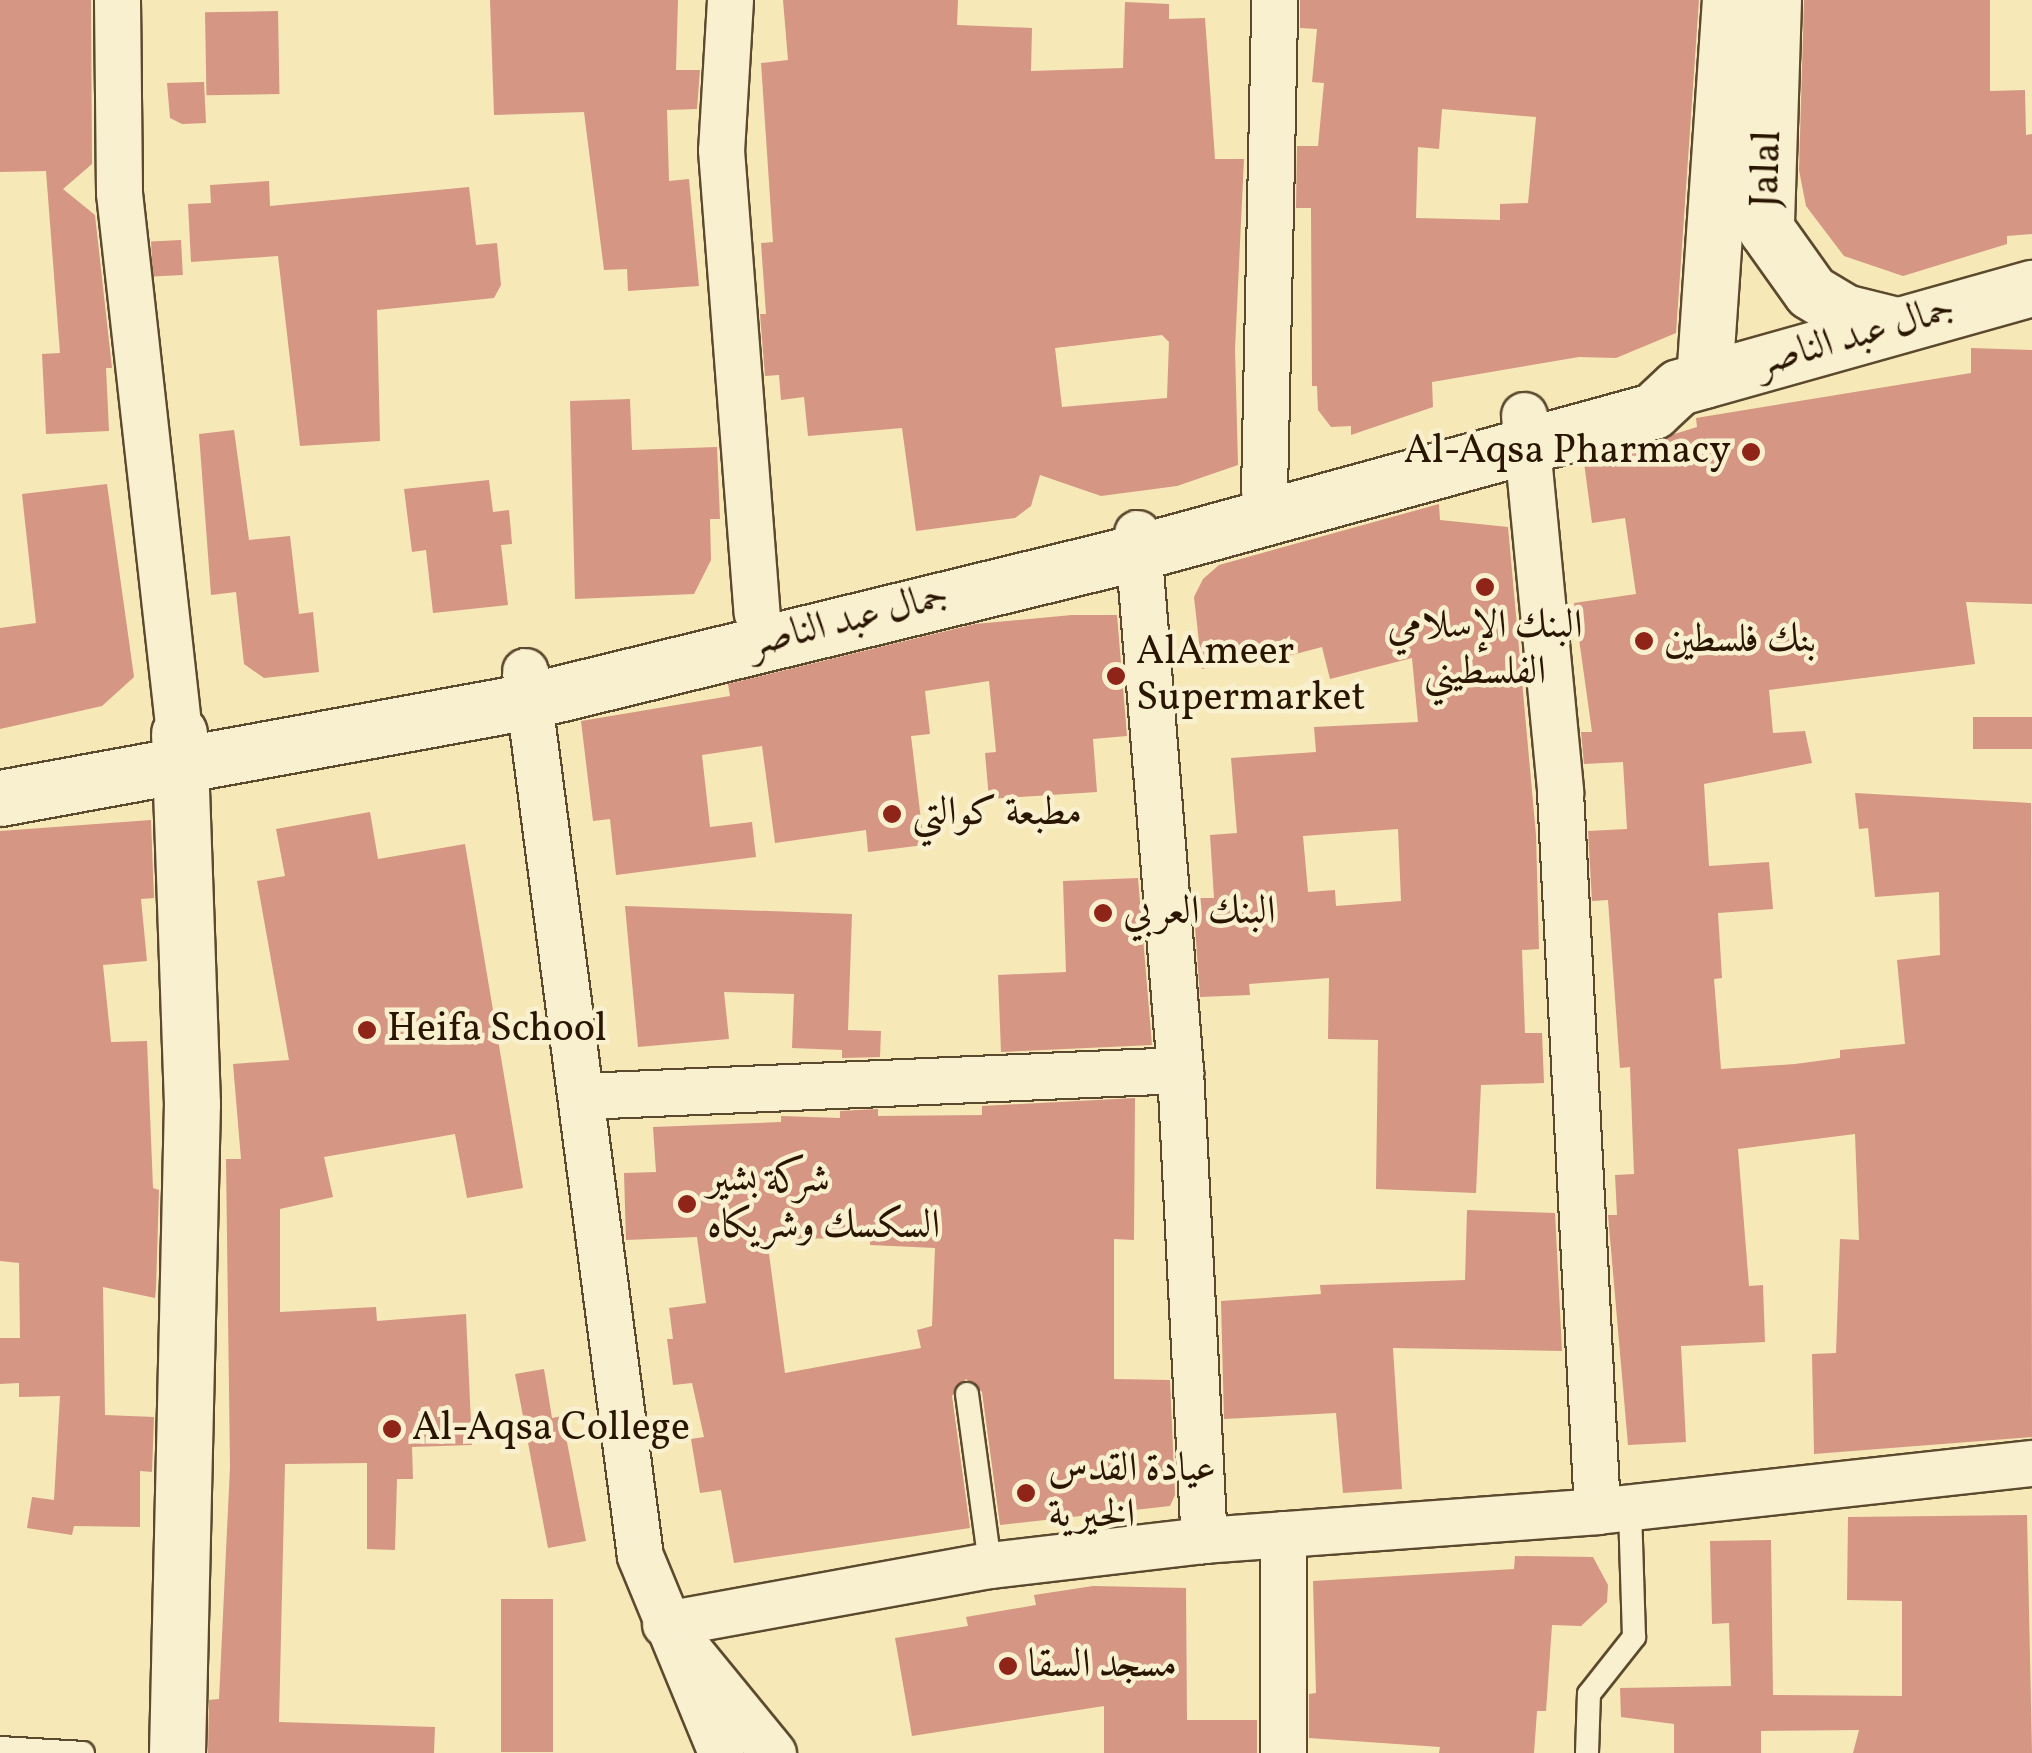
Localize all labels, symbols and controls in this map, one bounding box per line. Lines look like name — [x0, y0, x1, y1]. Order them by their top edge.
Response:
street label: Jalal — [1743, 130, 1793, 208]
street label: جمال عبد الناصر — [1751, 286, 1961, 388]
place label: Al-Aqsa Pharmacy — [1404, 428, 1731, 476]
marker: Al-Aqsa Pharmacy — [1740, 441, 1762, 463]
street label: جمال عبد الناصر — [744, 573, 954, 669]
marker: البنك الإسلامي الفلسطيني — [1474, 576, 1496, 598]
place label: البنك الإسلامي الفلسطيني — [1387, 603, 1583, 697]
place label: بنك فلسطين — [1664, 617, 1816, 665]
place label: AlAmeer Supermarket — [1136, 629, 1366, 723]
marker: بنك فلسطين — [1633, 630, 1655, 652]
marker: AlAmeer Supermarket — [1105, 665, 1127, 687]
place label: مطبعة كوالتي — [912, 790, 1082, 838]
marker: مطبعة كوالتي — [881, 803, 903, 825]
place label: البنك العربي — [1123, 889, 1276, 937]
marker: البنك العربي — [1092, 902, 1114, 924]
place label: Heifa School — [387, 1006, 607, 1054]
marker: Heifa School — [356, 1019, 378, 1041]
place label: شركة بشير السكسك وشريكاه — [707, 1157, 940, 1251]
marker: شركة بشير السكسك وشريكاه — [676, 1193, 698, 1215]
place label: Al-Aqsa College — [412, 1405, 690, 1453]
marker: Al-Aqsa College — [381, 1418, 403, 1440]
place label: عيادة القدس الخيرية — [1048, 1446, 1216, 1540]
marker: عيادة القدس الخيرية — [1013, 1480, 1039, 1506]
place label: مسجد السقا — [1028, 1642, 1177, 1690]
marker: مسجد السقا — [997, 1655, 1019, 1677]

